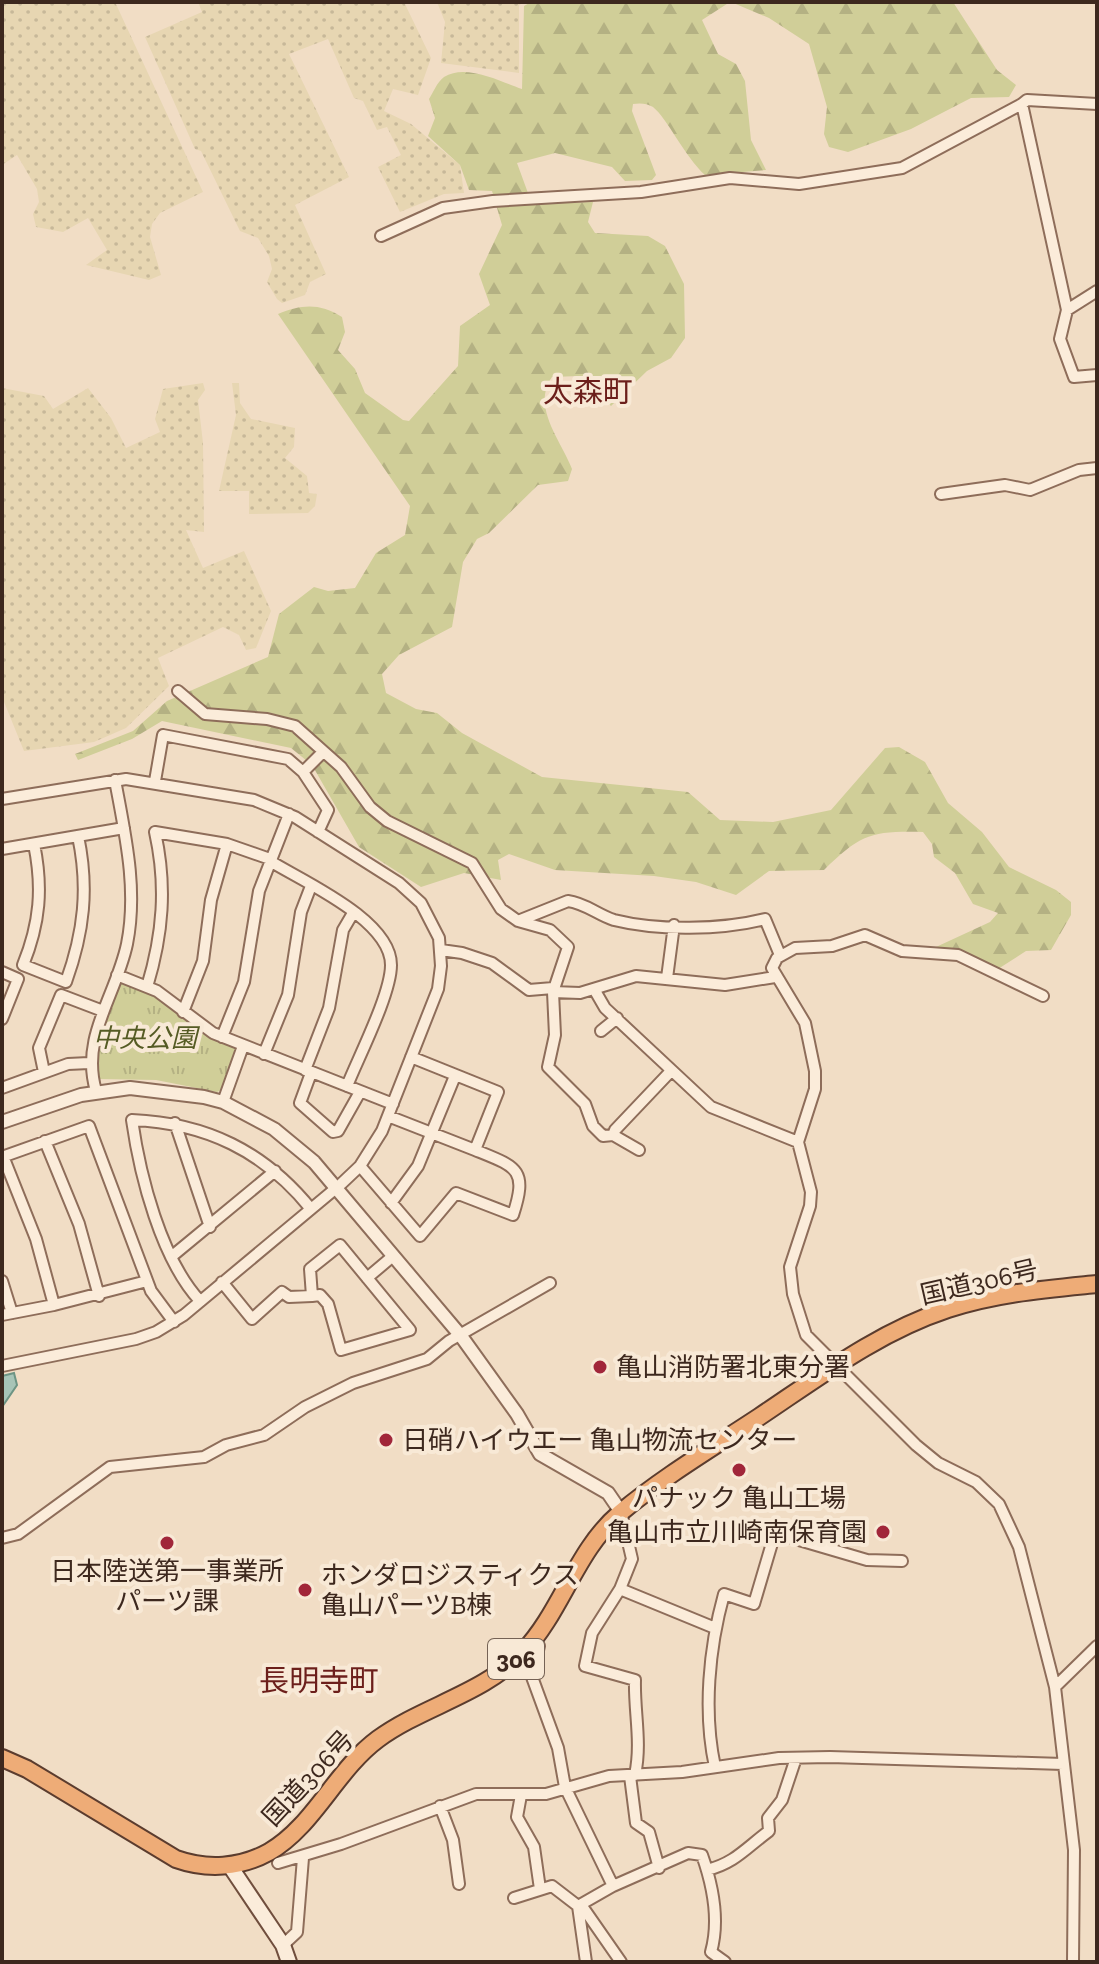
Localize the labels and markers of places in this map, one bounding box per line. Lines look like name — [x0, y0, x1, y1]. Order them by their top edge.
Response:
place label: 亀山消防署北東分署 — [616, 1351, 850, 1383]
marker: 亀山消防署北東分署 — [591, 1358, 609, 1376]
place label: 日硝ハイウエー 亀山物流センター — [402, 1424, 797, 1456]
marker: 日硝ハイウエー 亀山物流センター — [377, 1431, 395, 1449]
marker: パナック 亀山工場 — [730, 1461, 748, 1479]
place label: パナック 亀山工場 — [632, 1482, 846, 1514]
place label: 亀山市立川崎南保育園 — [607, 1516, 867, 1548]
marker: 亀山市立川崎南保育園 — [874, 1523, 892, 1541]
marker: 日本陸送第一事業所 パーツ課 — [158, 1534, 176, 1552]
place label: 日本陸送第一事業所 パーツ課 — [50, 1555, 284, 1617]
place label: ホンダロジスティクス 亀山パーツB棟 — [321, 1559, 579, 1621]
marker: ホンダロジスティクス 亀山パーツB棟 — [296, 1581, 314, 1599]

